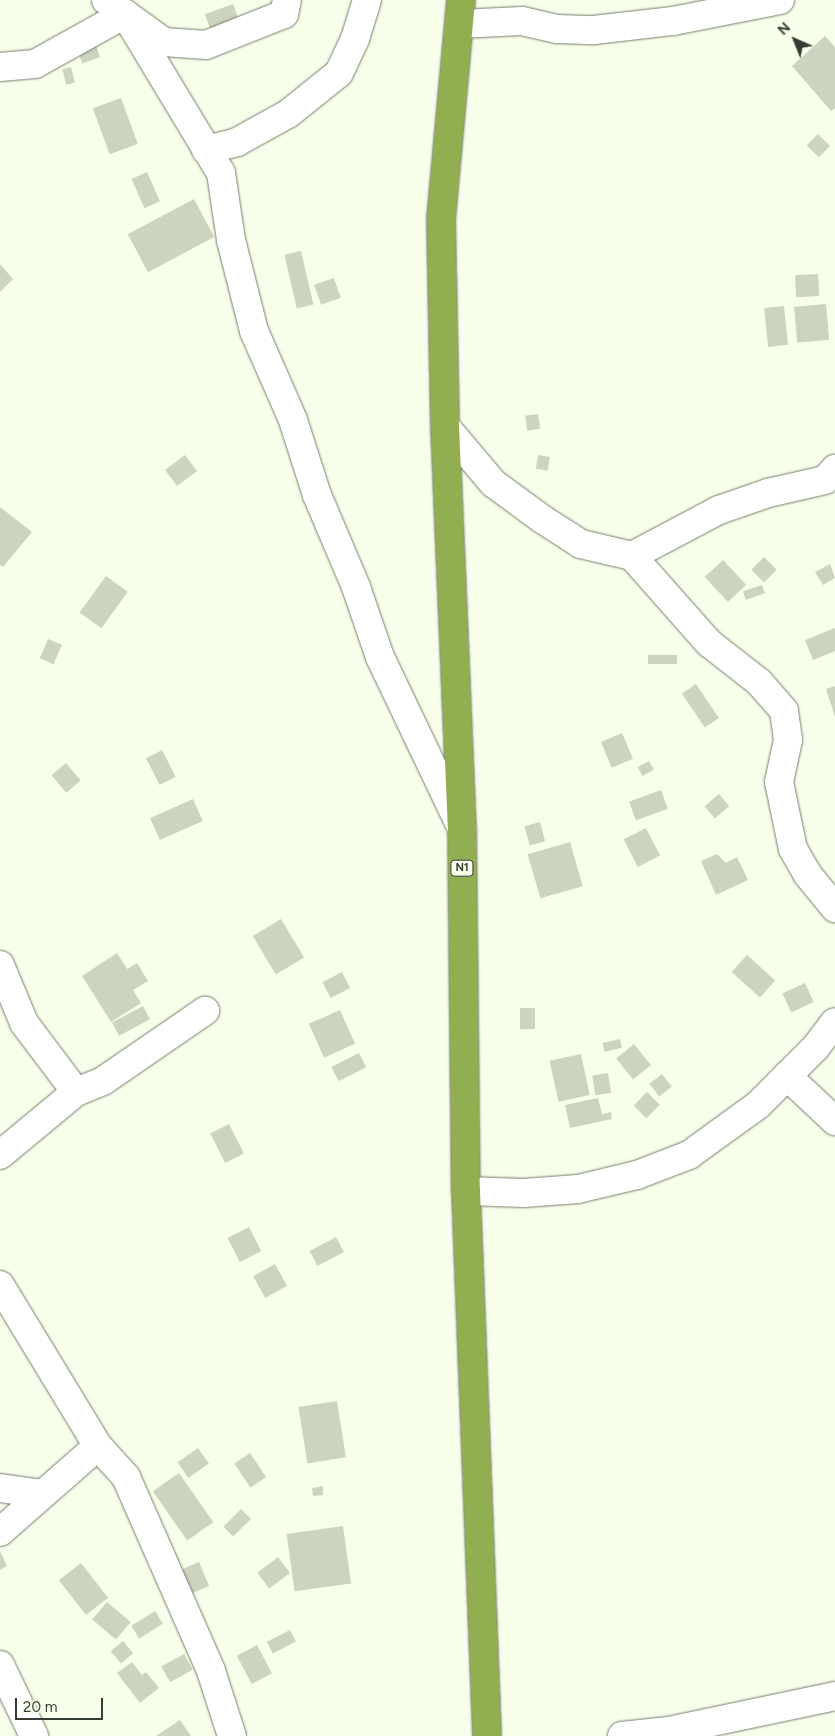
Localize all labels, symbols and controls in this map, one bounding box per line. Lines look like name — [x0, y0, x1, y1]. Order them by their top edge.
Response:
north arrow — [770, 15, 820, 65]
text: N — [774, 19, 794, 39]
road number: N1 — [450, 860, 474, 876]
scale bar — [18, 1688, 105, 1720]
text: 20 m — [23, 1698, 57, 1716]

